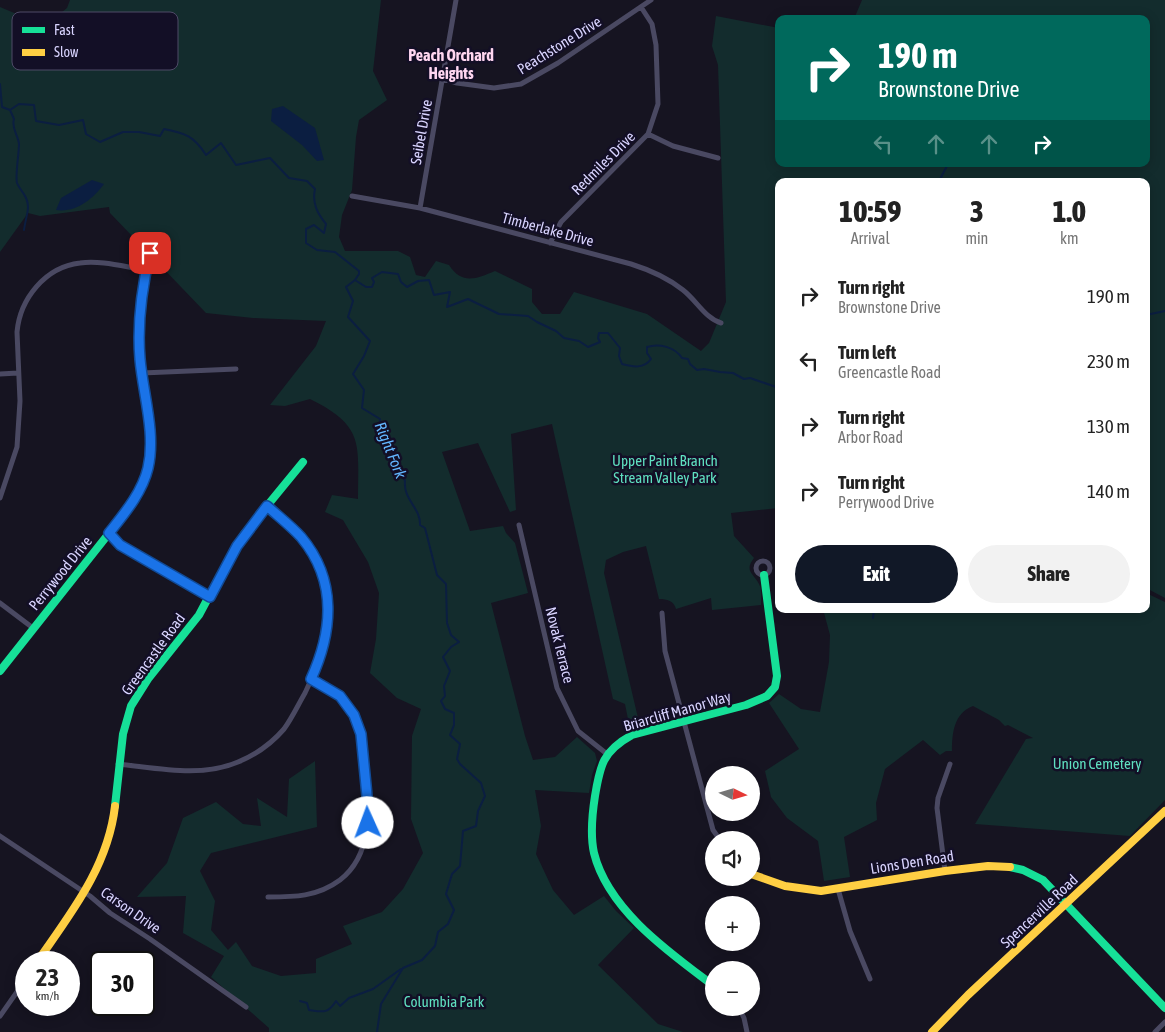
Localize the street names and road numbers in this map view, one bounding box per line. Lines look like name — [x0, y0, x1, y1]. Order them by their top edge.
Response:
street label: Peachstone Drive — [514, 12, 604, 78]
street label: Seibel Drive — [407, 98, 435, 166]
street label: Redmiles Drive — [568, 128, 638, 198]
street label: Timberlake Drive — [500, 209, 596, 249]
street label: Perrywood Drive — [25, 532, 95, 613]
street label: Novak Terrace — [542, 605, 578, 685]
street label: Greencastle Road — [118, 610, 188, 698]
street label: Briarcliff Manor Way — [621, 688, 733, 734]
street label: Lions Den Road — [869, 847, 955, 877]
street label: Spencerville Road — [997, 871, 1081, 951]
street label: Carson Drive — [98, 883, 164, 937]

